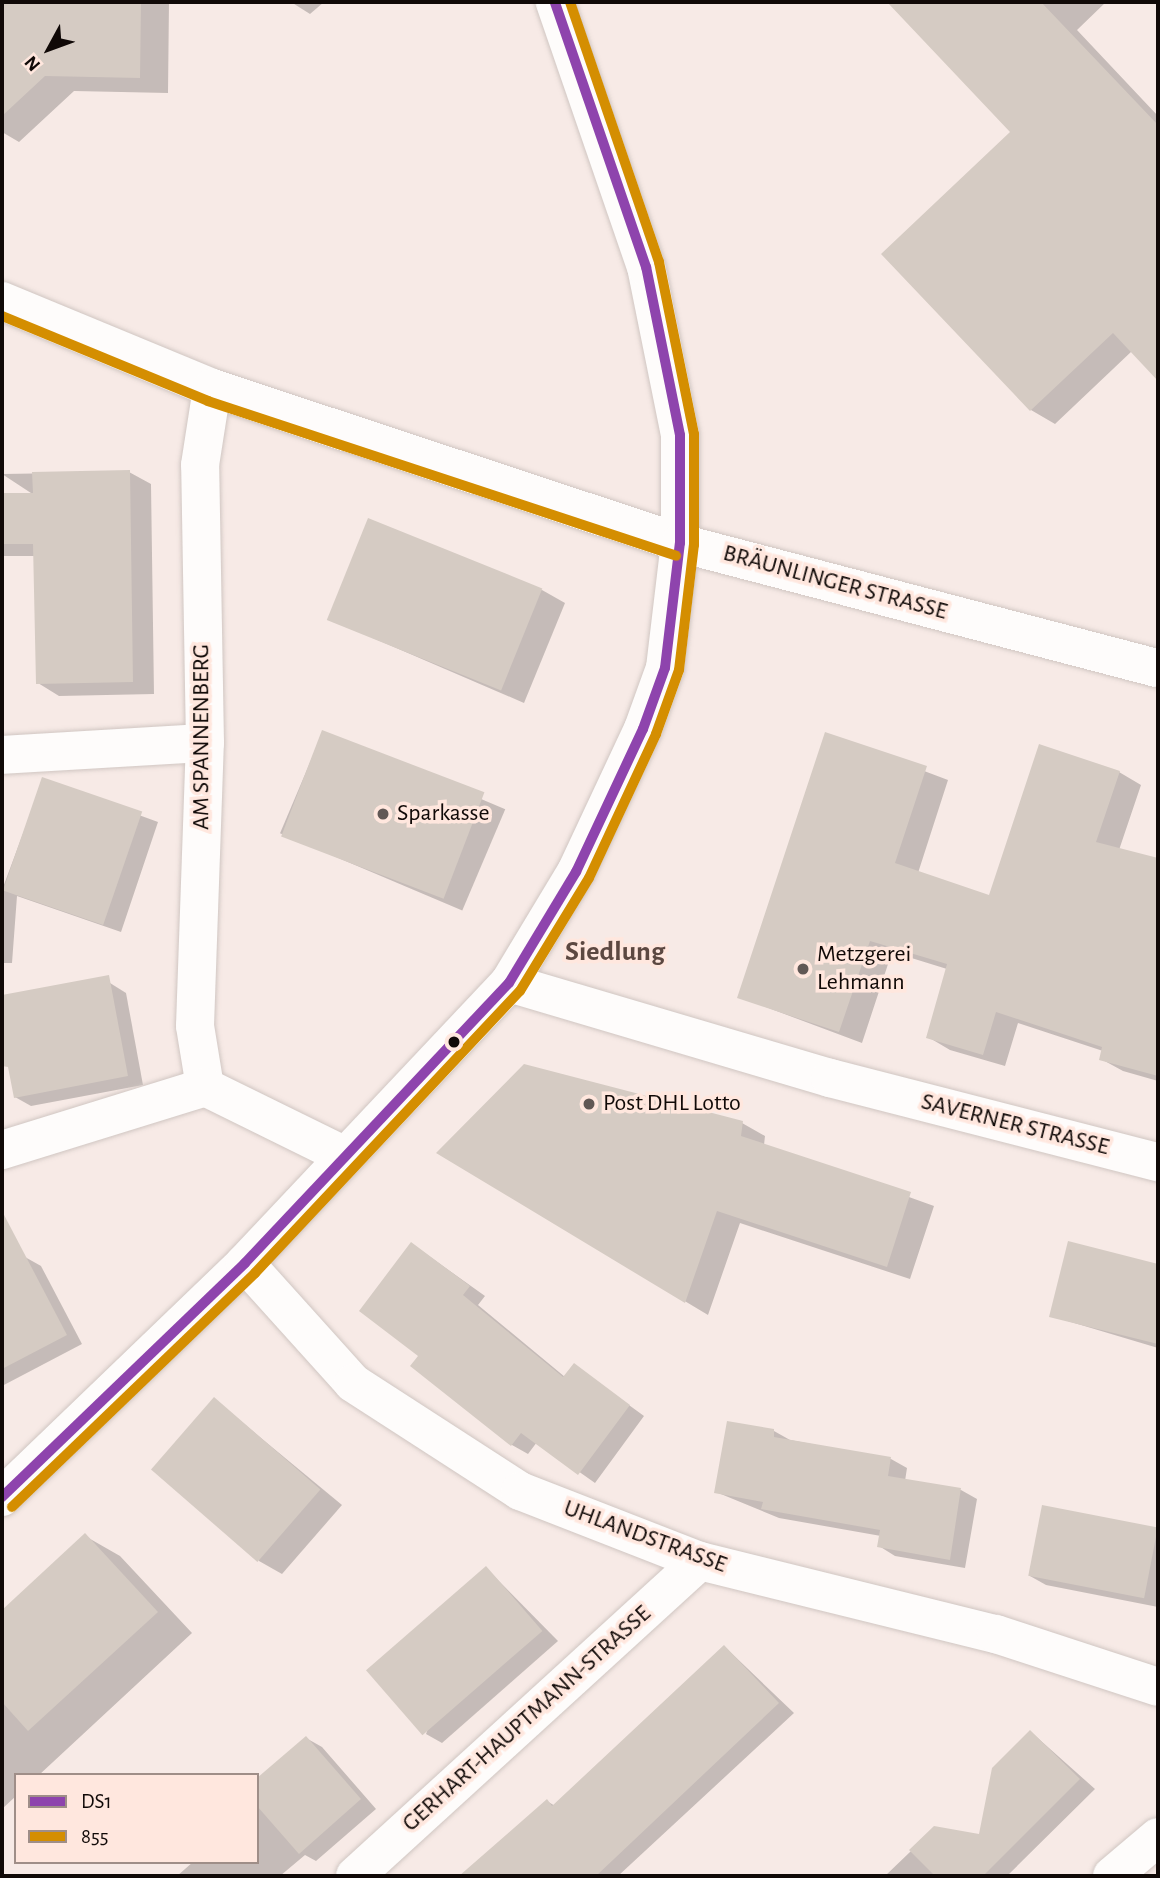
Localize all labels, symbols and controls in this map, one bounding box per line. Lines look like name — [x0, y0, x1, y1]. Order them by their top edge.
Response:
north arrow — [14, 14, 84, 84]
text: N — [21, 52, 44, 74]
street label: BRÄUNLINGER STRASSE — [720, 539, 950, 627]
street label: AM SPANNENBERG — [188, 644, 216, 830]
place label: Sparkasse — [397, 800, 490, 828]
marker: Sparkasse — [375, 806, 391, 822]
district label: Siedlung — [565, 935, 665, 969]
place label: Metzgerei Lehmann — [817, 941, 911, 997]
marker: Metzgerei Lehmann — [795, 961, 811, 977]
unlabelled marker — [447, 1035, 461, 1049]
street label: SAVERNER STRASSE — [918, 1088, 1112, 1162]
place label: Post DHL Lotto — [603, 1090, 741, 1118]
marker: Post DHL Lotto — [581, 1096, 597, 1112]
street label: UHLANDSTRASSE — [560, 1494, 730, 1580]
street label: GERHART-HAUPTMANN-STRASSE — [397, 1600, 657, 1838]
legend — [14, 1773, 259, 1864]
text: DS1 — [81, 1791, 112, 1812]
text: 855 — [81, 1826, 109, 1847]

